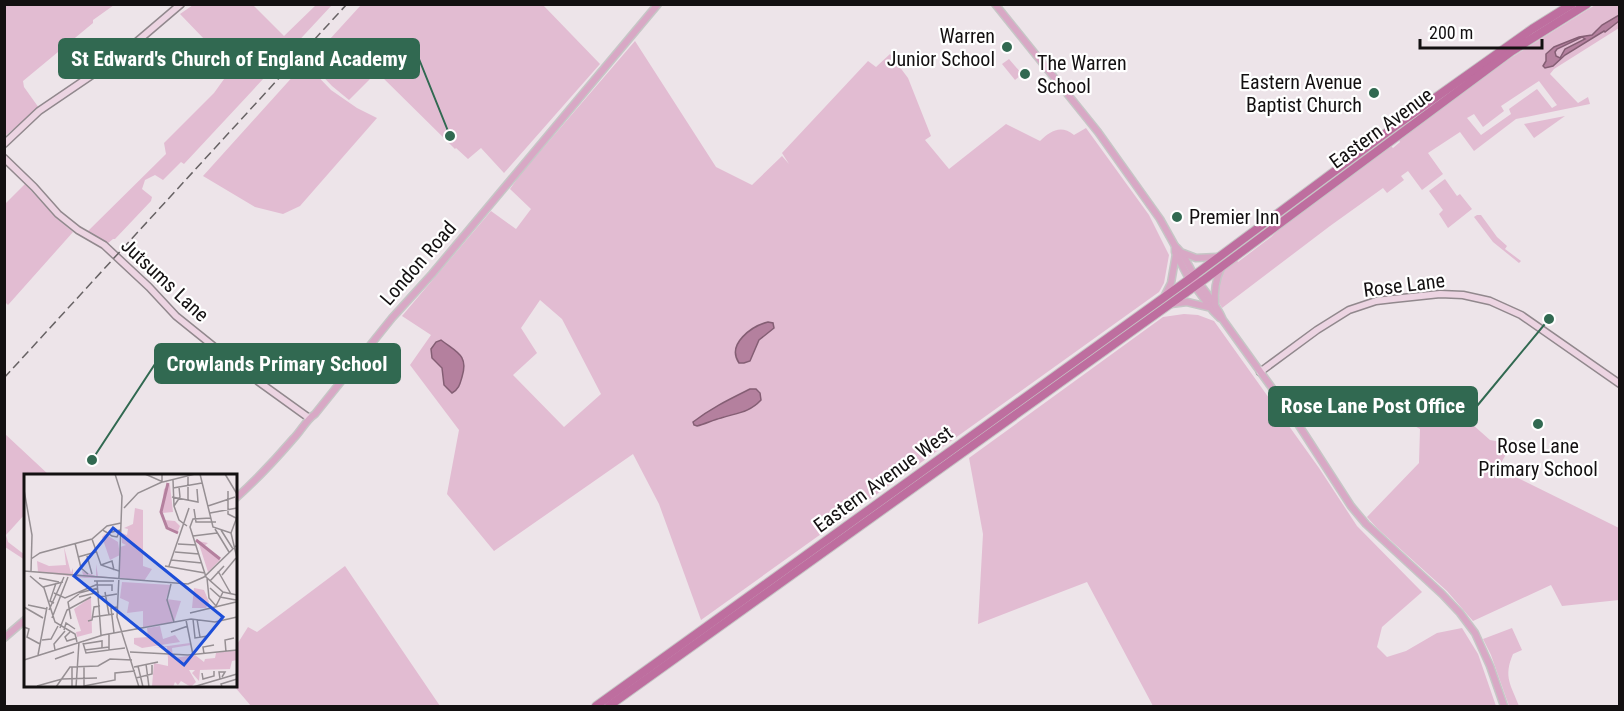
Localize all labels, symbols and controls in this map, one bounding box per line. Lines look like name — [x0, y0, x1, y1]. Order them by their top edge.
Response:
scale bar — [1420, 12, 1542, 50]
text: 200 m — [1429, 22, 1473, 43]
place label: Warren Junior School — [887, 24, 995, 71]
callout: St Edward's Church of England Academy — [59, 39, 419, 78]
marker: Warren Junior School — [1000, 40, 1014, 54]
text: St Edward's Church of England Academy — [71, 47, 408, 71]
place label: The Warren School — [1037, 51, 1127, 98]
marker: The Warren School — [1018, 67, 1032, 81]
place label: Eastern Avenue Baptist Church — [1240, 70, 1362, 117]
street label: Eastern Avenue — [1325, 82, 1437, 174]
marker: Eastern Avenue Baptist Church — [1367, 86, 1381, 100]
place label: Premier Inn — [1189, 205, 1279, 229]
marker: Premier Inn — [1170, 210, 1184, 224]
street label: London Road — [375, 216, 461, 310]
street label: Jutsums Lane — [116, 233, 214, 327]
street label: Rose Lane — [1362, 268, 1446, 302]
callout: Crowlands Primary School — [155, 344, 400, 383]
text: Crowlands Primary School — [166, 352, 388, 376]
callout: Rose Lane Post Office — [1269, 387, 1477, 426]
text: Rose Lane Post Office — [1281, 394, 1465, 418]
marker: Rose Lane Primary School — [1531, 417, 1545, 431]
street label: Eastern Avenue West — [809, 421, 957, 537]
place label: Rose Lane Primary School — [1478, 434, 1598, 481]
inset map — [24, 474, 237, 687]

